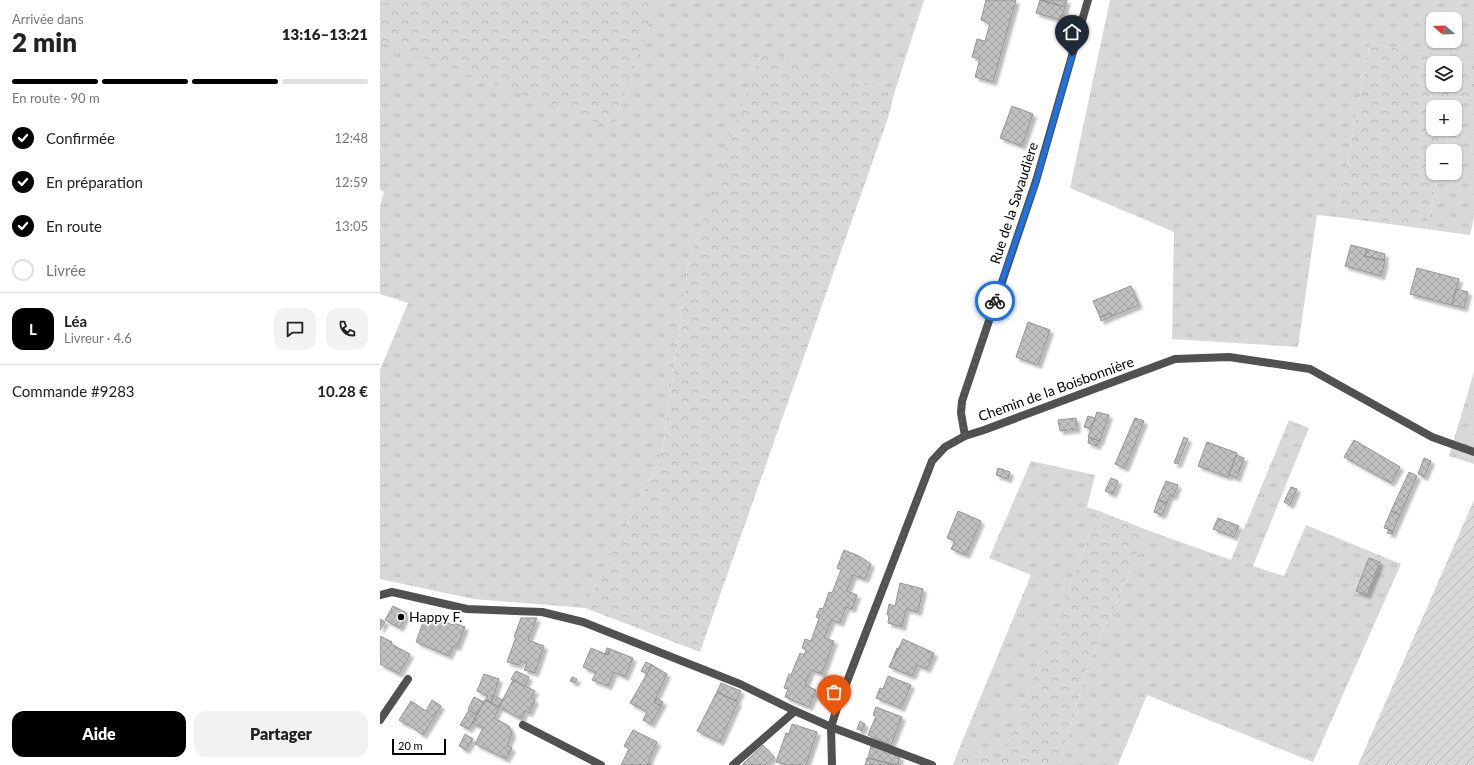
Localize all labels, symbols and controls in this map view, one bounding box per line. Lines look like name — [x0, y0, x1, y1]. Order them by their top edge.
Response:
text: Arrivée dans — [12, 11, 84, 27]
north arrow — [1426, 12, 1462, 48]
map controls — [1426, 12, 1462, 180]
pin — [1055, 15, 1089, 56]
icon: home — [1061, 21, 1083, 43]
text: 13:16–13:21 — [282, 25, 368, 43]
text: 2 min — [12, 26, 77, 58]
button: layers — [1426, 56, 1462, 92]
text: En route · 90 m — [12, 90, 100, 106]
button: + — [1426, 100, 1462, 136]
icon: check — [12, 127, 34, 149]
text: Confirmée — [46, 129, 115, 147]
text: 12:48 — [335, 130, 368, 146]
street label: Rue de la Savaudière — [986, 140, 1041, 266]
button: − — [1426, 144, 1462, 180]
icon: check — [12, 171, 34, 193]
text: En préparation — [46, 173, 143, 191]
text: 12:59 — [335, 174, 368, 190]
icon: check — [12, 215, 34, 237]
text: En route — [46, 217, 102, 235]
text: 13:05 — [335, 218, 368, 234]
text: Livrée — [46, 261, 86, 279]
courier — [975, 281, 1015, 321]
icon: bike — [984, 290, 1006, 312]
button: chat — [274, 308, 316, 350]
button: phone — [326, 308, 368, 350]
text: Léa — [64, 312, 87, 330]
text: L — [29, 320, 37, 338]
text: Livreur · 4.6 — [64, 330, 132, 346]
street label: Chemin de la Boisbonnière — [976, 352, 1136, 425]
text: Commande #9283 — [12, 382, 135, 400]
text: 10.28 € — [317, 382, 368, 400]
place label: Happy F. — [409, 608, 462, 625]
marker: Happy F. — [396, 612, 406, 622]
pin — [817, 675, 851, 716]
icon: bag — [823, 681, 845, 703]
button: Aide — [12, 711, 186, 757]
button: Partager — [194, 711, 368, 757]
scale bar — [392, 737, 446, 756]
text: 20 m — [398, 739, 423, 752]

